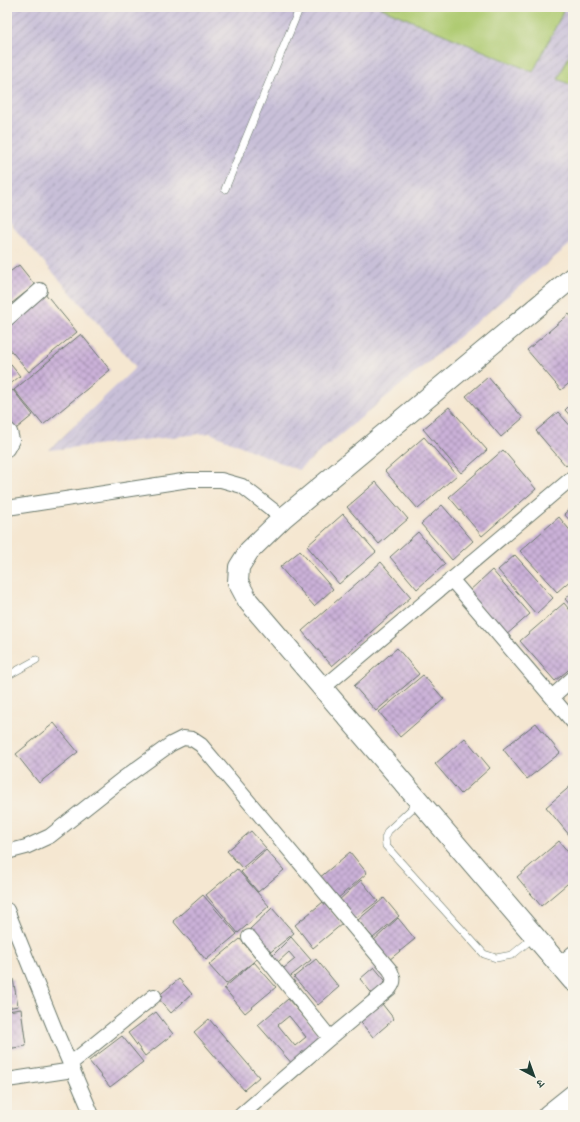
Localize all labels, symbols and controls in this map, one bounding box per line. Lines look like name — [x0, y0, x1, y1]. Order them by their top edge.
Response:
north arrow — [514, 1056, 554, 1096]
text: उ — [532, 1075, 547, 1091]

